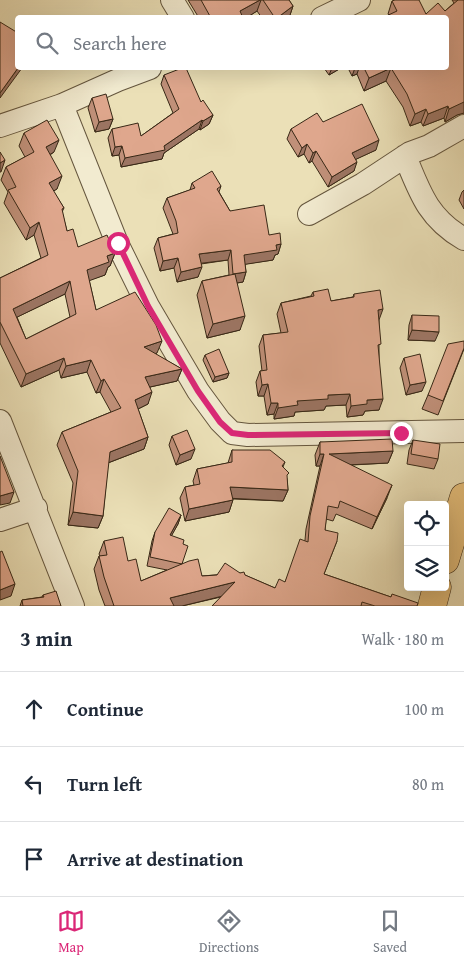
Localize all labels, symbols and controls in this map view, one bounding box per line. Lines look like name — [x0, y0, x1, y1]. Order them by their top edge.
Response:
search box — [15, 15, 449, 70]
icon: search — [33, 29, 61, 57]
text: Search here — [73, 29, 167, 57]
route start — [107, 232, 130, 255]
route end — [390, 422, 413, 445]
map controls — [404, 501, 449, 591]
button: locate — [404, 501, 449, 546]
button: layers — [404, 546, 449, 591]
text: 3 min — [20, 623, 72, 654]
text: Walk · 180 m — [361, 627, 444, 651]
icon: ahead — [20, 695, 48, 723]
text: Continue — [67, 695, 144, 723]
text: 100 m — [404, 697, 444, 721]
icon: left — [20, 770, 48, 798]
text: Turn left — [67, 770, 142, 798]
text: 80 m — [412, 772, 444, 796]
icon: arrive — [20, 845, 48, 873]
text: Arrive at destination — [67, 845, 243, 873]
tab: Map — [57, 907, 85, 957]
tab: Directions — [199, 907, 259, 957]
tab: Saved — [373, 907, 407, 957]

